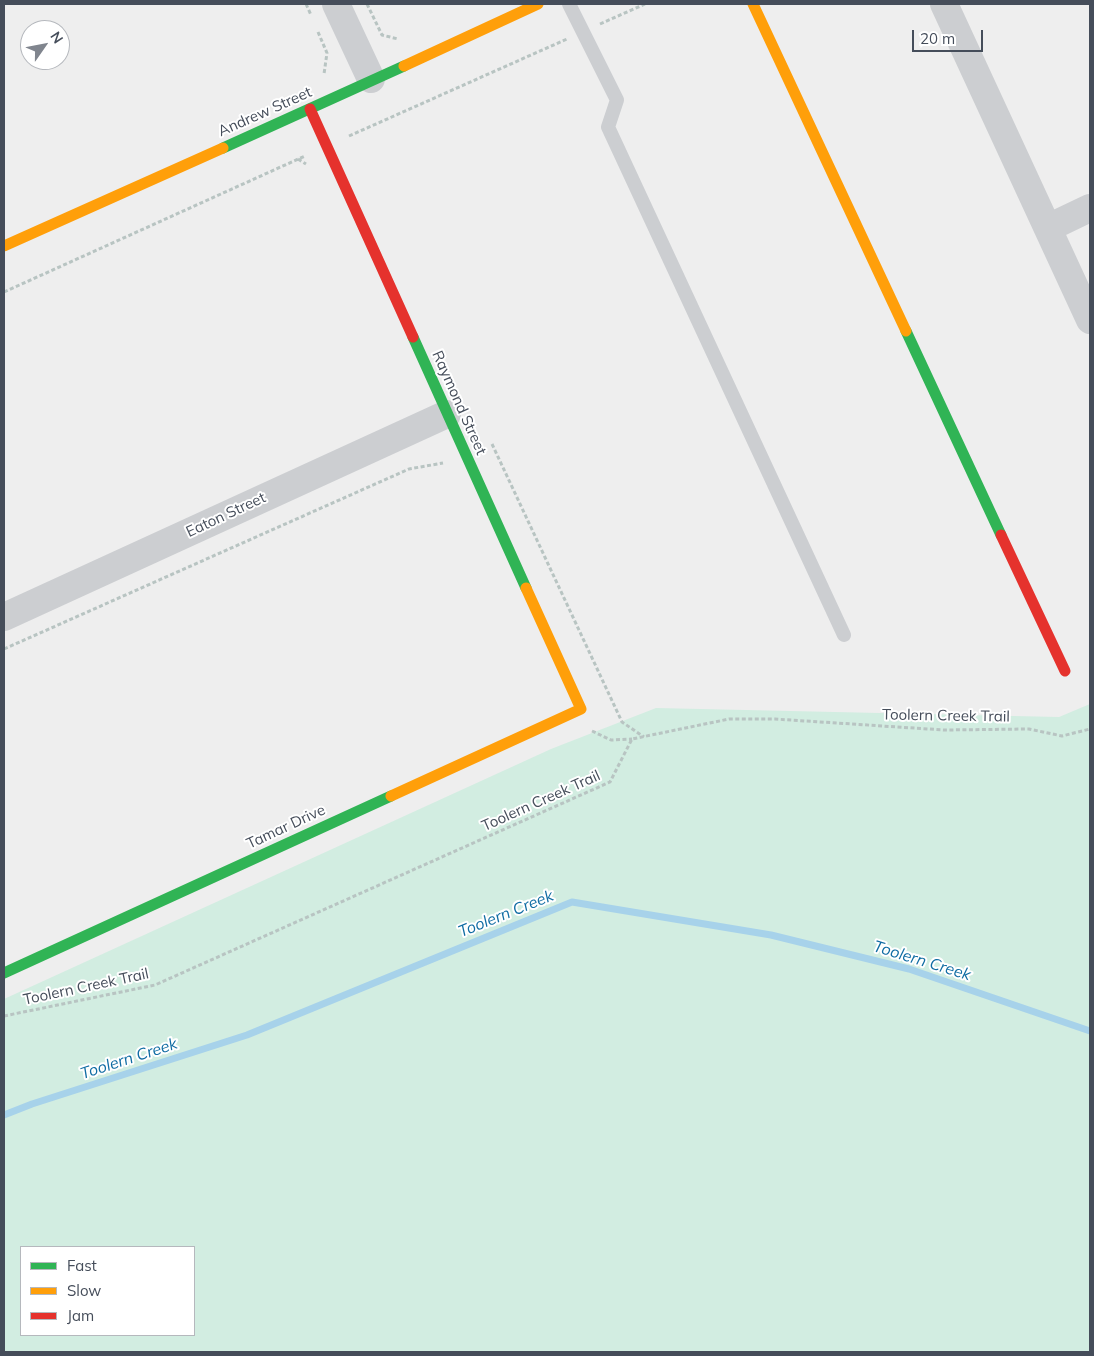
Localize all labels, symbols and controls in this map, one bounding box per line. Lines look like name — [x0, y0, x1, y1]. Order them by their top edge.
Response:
north arrow — [20, 20, 70, 70]
scale bar — [914, 20, 985, 52]
text: N — [46, 28, 67, 47]
text: 20 m — [920, 29, 955, 48]
street label: Andrew Street — [215, 83, 315, 141]
street label: Raymond Street — [428, 348, 490, 458]
street label: Eaton Street — [183, 489, 269, 541]
street label: Toolern Creek Trail — [882, 706, 1010, 726]
street label: Toolern Creek Trail — [479, 767, 603, 835]
street label: Tamar Drive — [244, 801, 328, 853]
water label: Toolern Creek — [456, 886, 556, 942]
water label: Toolern Creek — [871, 937, 973, 985]
street label: Toolern Creek Trail — [22, 965, 150, 1009]
water label: Toolern Creek — [78, 1034, 180, 1084]
legend — [20, 1246, 195, 1336]
text: Fast — [67, 1256, 97, 1275]
text: Slow — [67, 1281, 101, 1300]
text: Jam — [67, 1306, 94, 1325]

